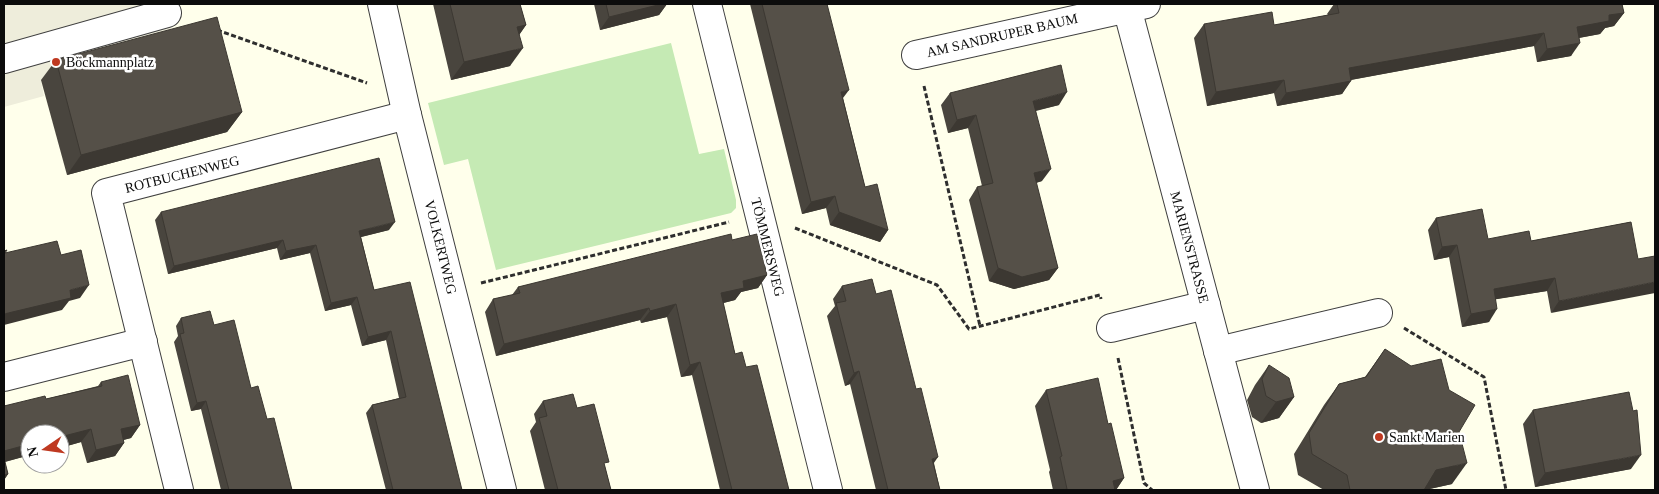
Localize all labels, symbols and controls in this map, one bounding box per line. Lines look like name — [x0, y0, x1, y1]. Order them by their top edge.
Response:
street label: AM SANDRUPER BAUM — [925, 11, 1080, 60]
place label: Böckmannplatz — [66, 55, 154, 70]
marker: Böckmannplatz — [50, 56, 62, 68]
street label: ROTBUCHENWEG — [123, 153, 241, 196]
street label: MARIENSTRASSE — [1167, 190, 1212, 305]
street label: TÖMMERSWEG — [748, 196, 788, 298]
street label: VOLKERTWEG — [422, 199, 459, 296]
north arrow — [20, 424, 70, 474]
place label: Sankt Marien — [1389, 430, 1465, 445]
marker: Sankt Marien — [1373, 431, 1385, 443]
text: N — [24, 445, 41, 458]

